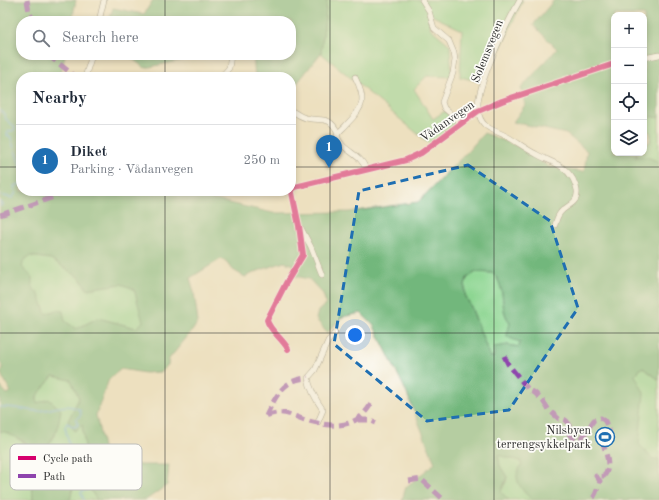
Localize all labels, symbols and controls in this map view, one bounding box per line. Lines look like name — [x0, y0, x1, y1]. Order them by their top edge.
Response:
map controls — [611, 12, 647, 156]
button: + — [611, 12, 647, 48]
search box — [16, 16, 296, 60]
street label: Solemsvegen — [470, 18, 506, 85]
icon: search — [30, 27, 52, 49]
text: Search here — [62, 31, 139, 46]
button: − — [611, 48, 647, 84]
button: locate — [611, 84, 647, 120]
text: Nearby — [32, 90, 87, 107]
street label: Vådanvegen — [418, 99, 477, 145]
button: layers — [611, 120, 647, 156]
pin: 1 — [316, 135, 342, 168]
text: Diket — [70, 145, 107, 160]
text: 1 — [41, 154, 49, 167]
text: 250 m — [243, 154, 280, 167]
text: Parking · Vådanvegen — [70, 163, 193, 176]
your location — [345, 325, 365, 345]
place label: Nilsbyen terrengsykkelpark — [497, 425, 592, 451]
sports icon: Nilsbyen terrengsykkelpark — [594, 426, 616, 448]
legend — [10, 444, 142, 490]
text: Cycle path — [43, 454, 93, 465]
text: Path — [43, 472, 65, 483]

